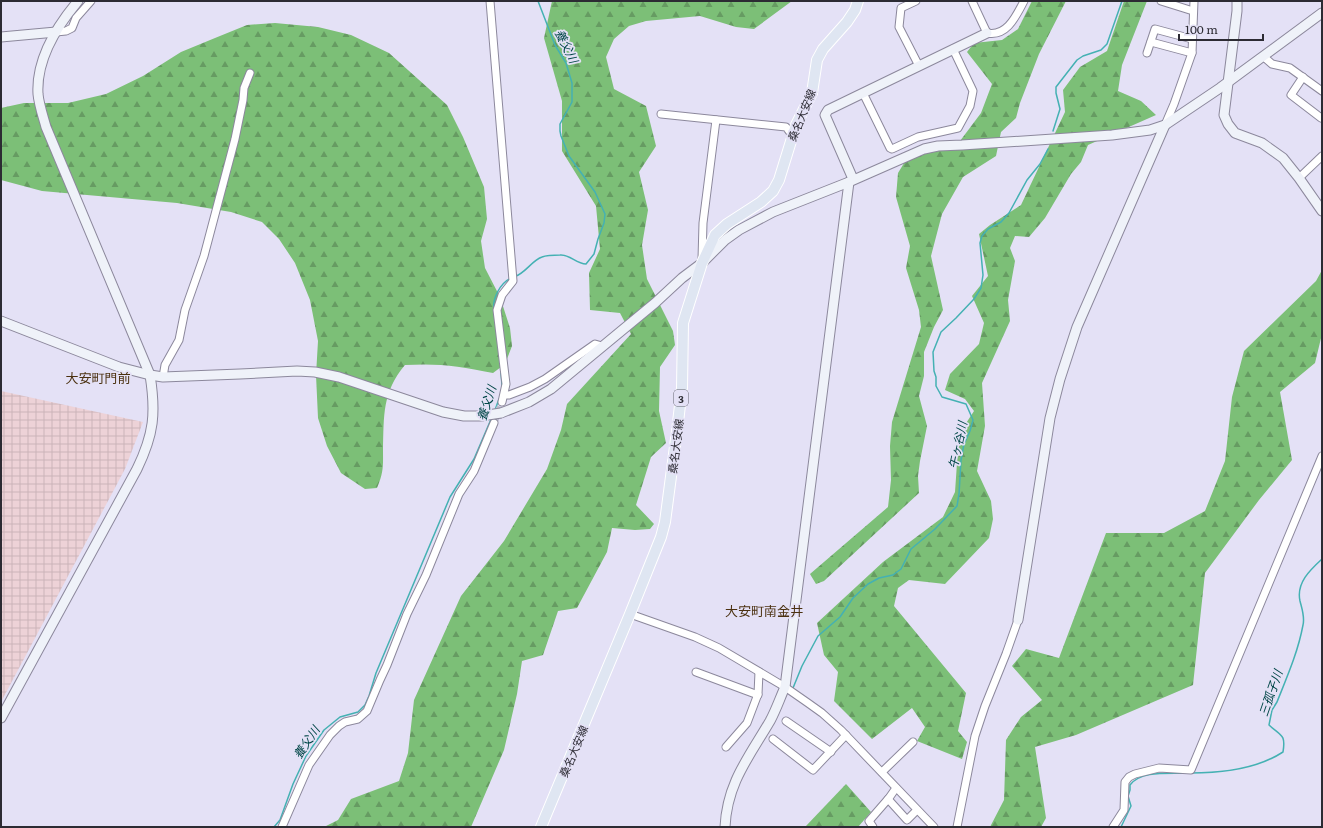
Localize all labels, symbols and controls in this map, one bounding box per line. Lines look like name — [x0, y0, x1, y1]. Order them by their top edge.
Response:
scale bar — [1179, 16, 1263, 42]
text: 100 m — [1185, 20, 1218, 38]
water label: 養父川 — [551, 26, 584, 68]
street label: 桑名大安線 — [783, 87, 819, 143]
district label: 大安町門前 — [65, 368, 131, 387]
water label: 養父川 — [472, 381, 501, 423]
road number: 3 — [674, 390, 688, 406]
street label: 桑名大安線 — [664, 418, 686, 474]
water label: 午ヶ谷川 — [943, 418, 971, 470]
district label: 大安町南金井 — [725, 601, 803, 620]
water label: 三孤子川 — [1254, 665, 1287, 719]
water label: 養父川 — [288, 720, 325, 762]
street label: 桑名大安線 — [555, 723, 591, 779]

